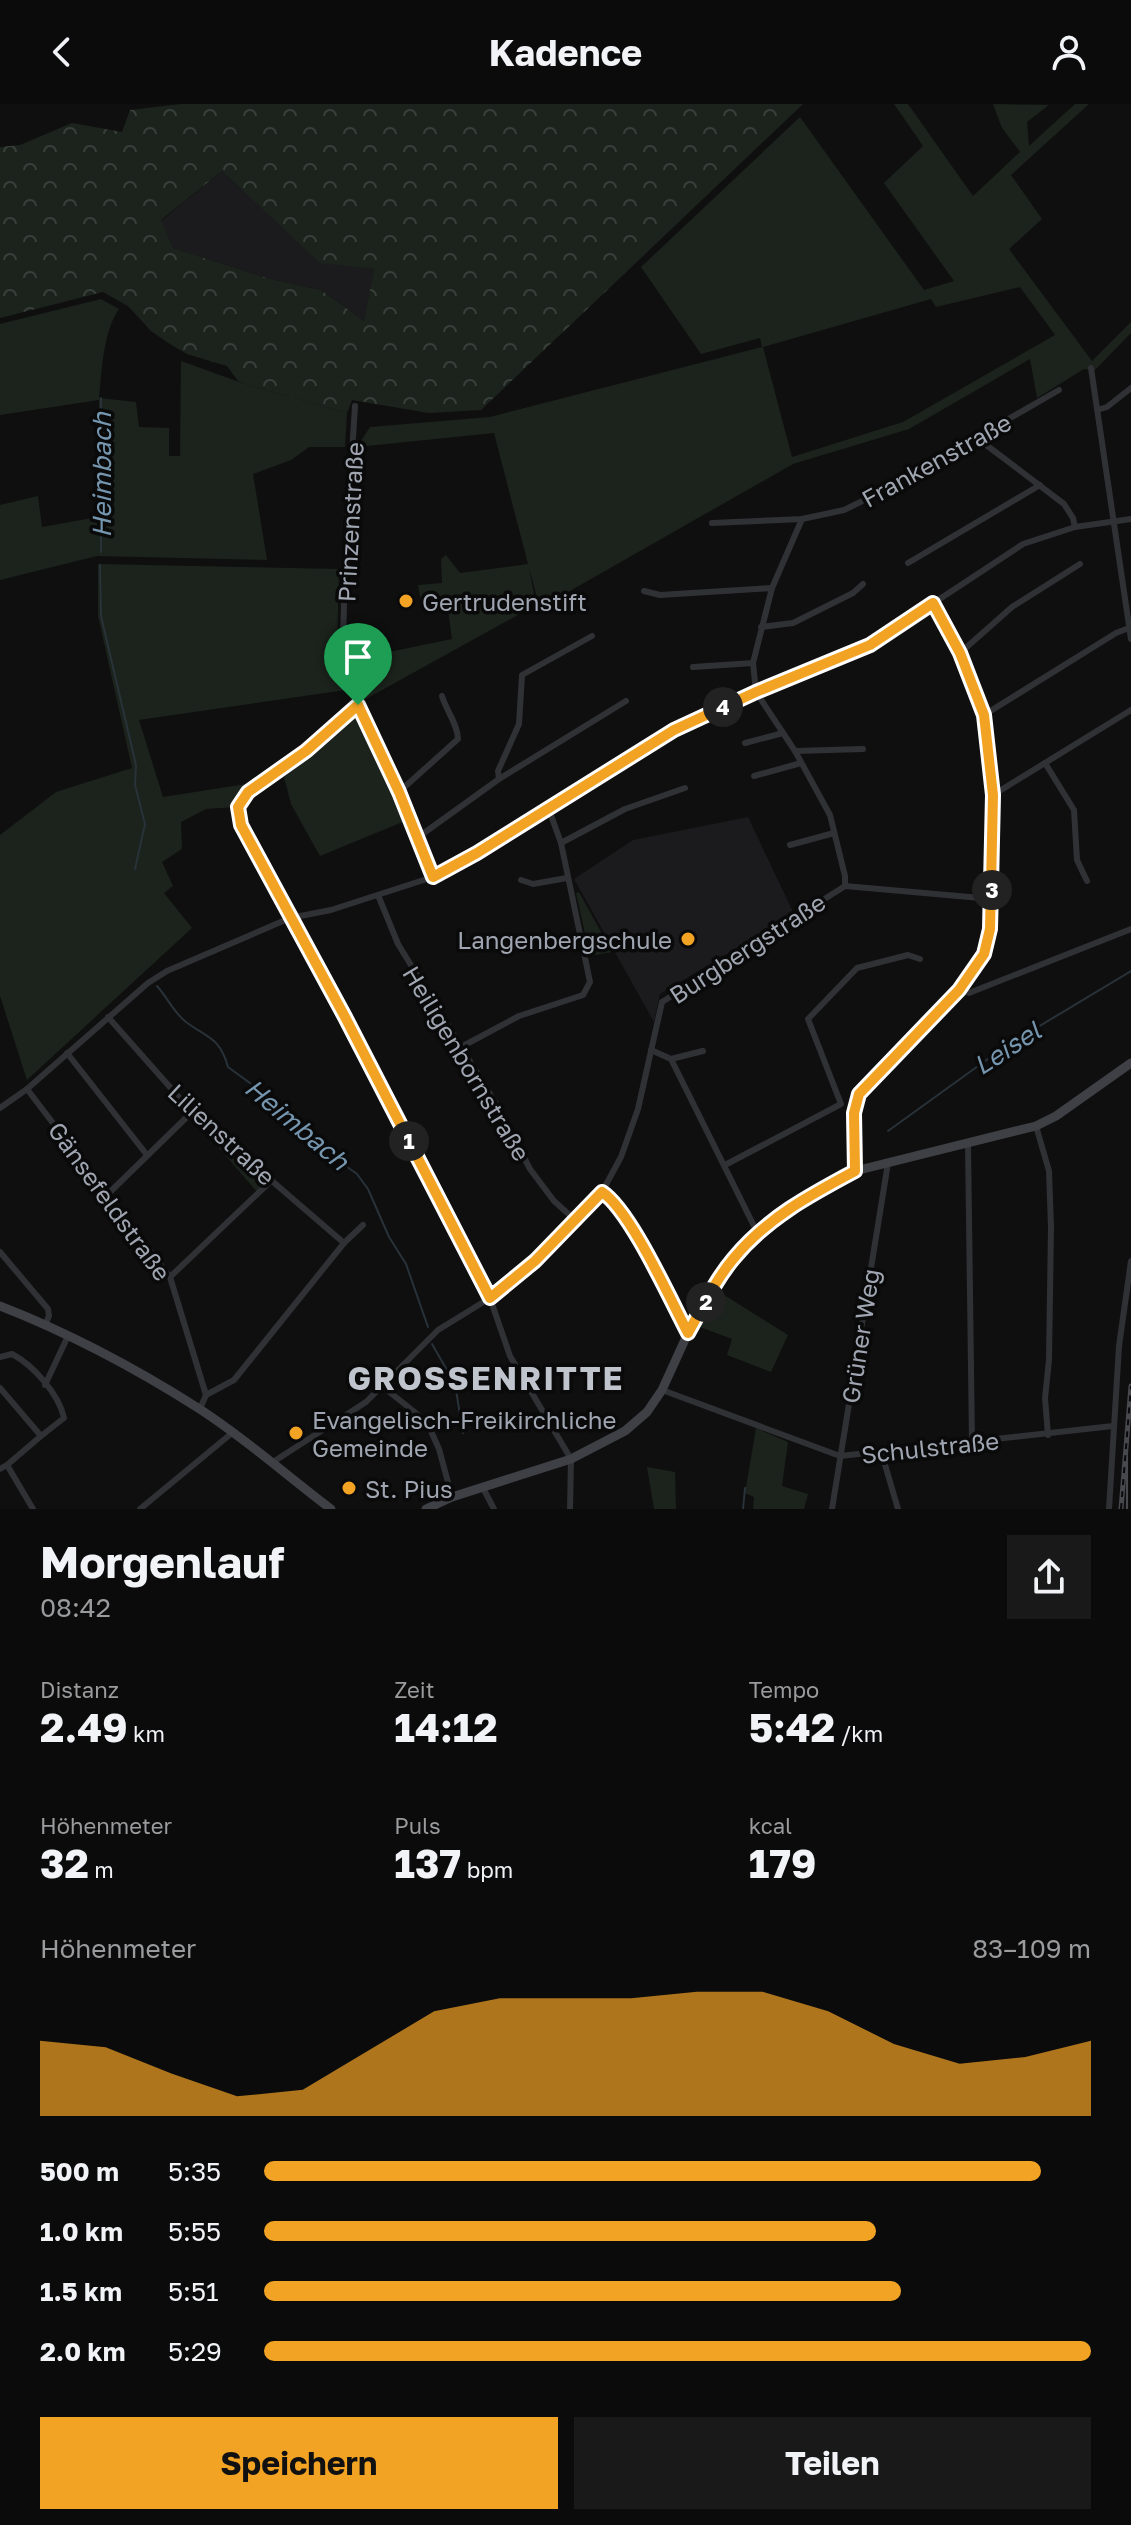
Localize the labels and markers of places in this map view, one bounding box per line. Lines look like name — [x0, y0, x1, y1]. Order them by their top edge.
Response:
place label: Gertrudenstift — [422, 587, 587, 616]
marker: Gertrudenstift — [397, 592, 415, 610]
pin — [324, 623, 392, 705]
pin: 4 — [703, 687, 743, 727]
pin: 3 — [972, 870, 1012, 910]
place label: Langenbergschule — [457, 925, 672, 954]
marker: Langenbergschule — [679, 930, 697, 948]
pin: 1 — [389, 1121, 429, 1161]
pin: 2 — [686, 1282, 726, 1322]
place label: Evangelisch-Freikirchliche Gemeinde — [312, 1405, 617, 1462]
marker: Evangelisch-Freikirchliche Gemeinde — [287, 1424, 305, 1442]
place label: St. Pius — [365, 1474, 453, 1503]
marker: St. Pius — [340, 1479, 358, 1497]

